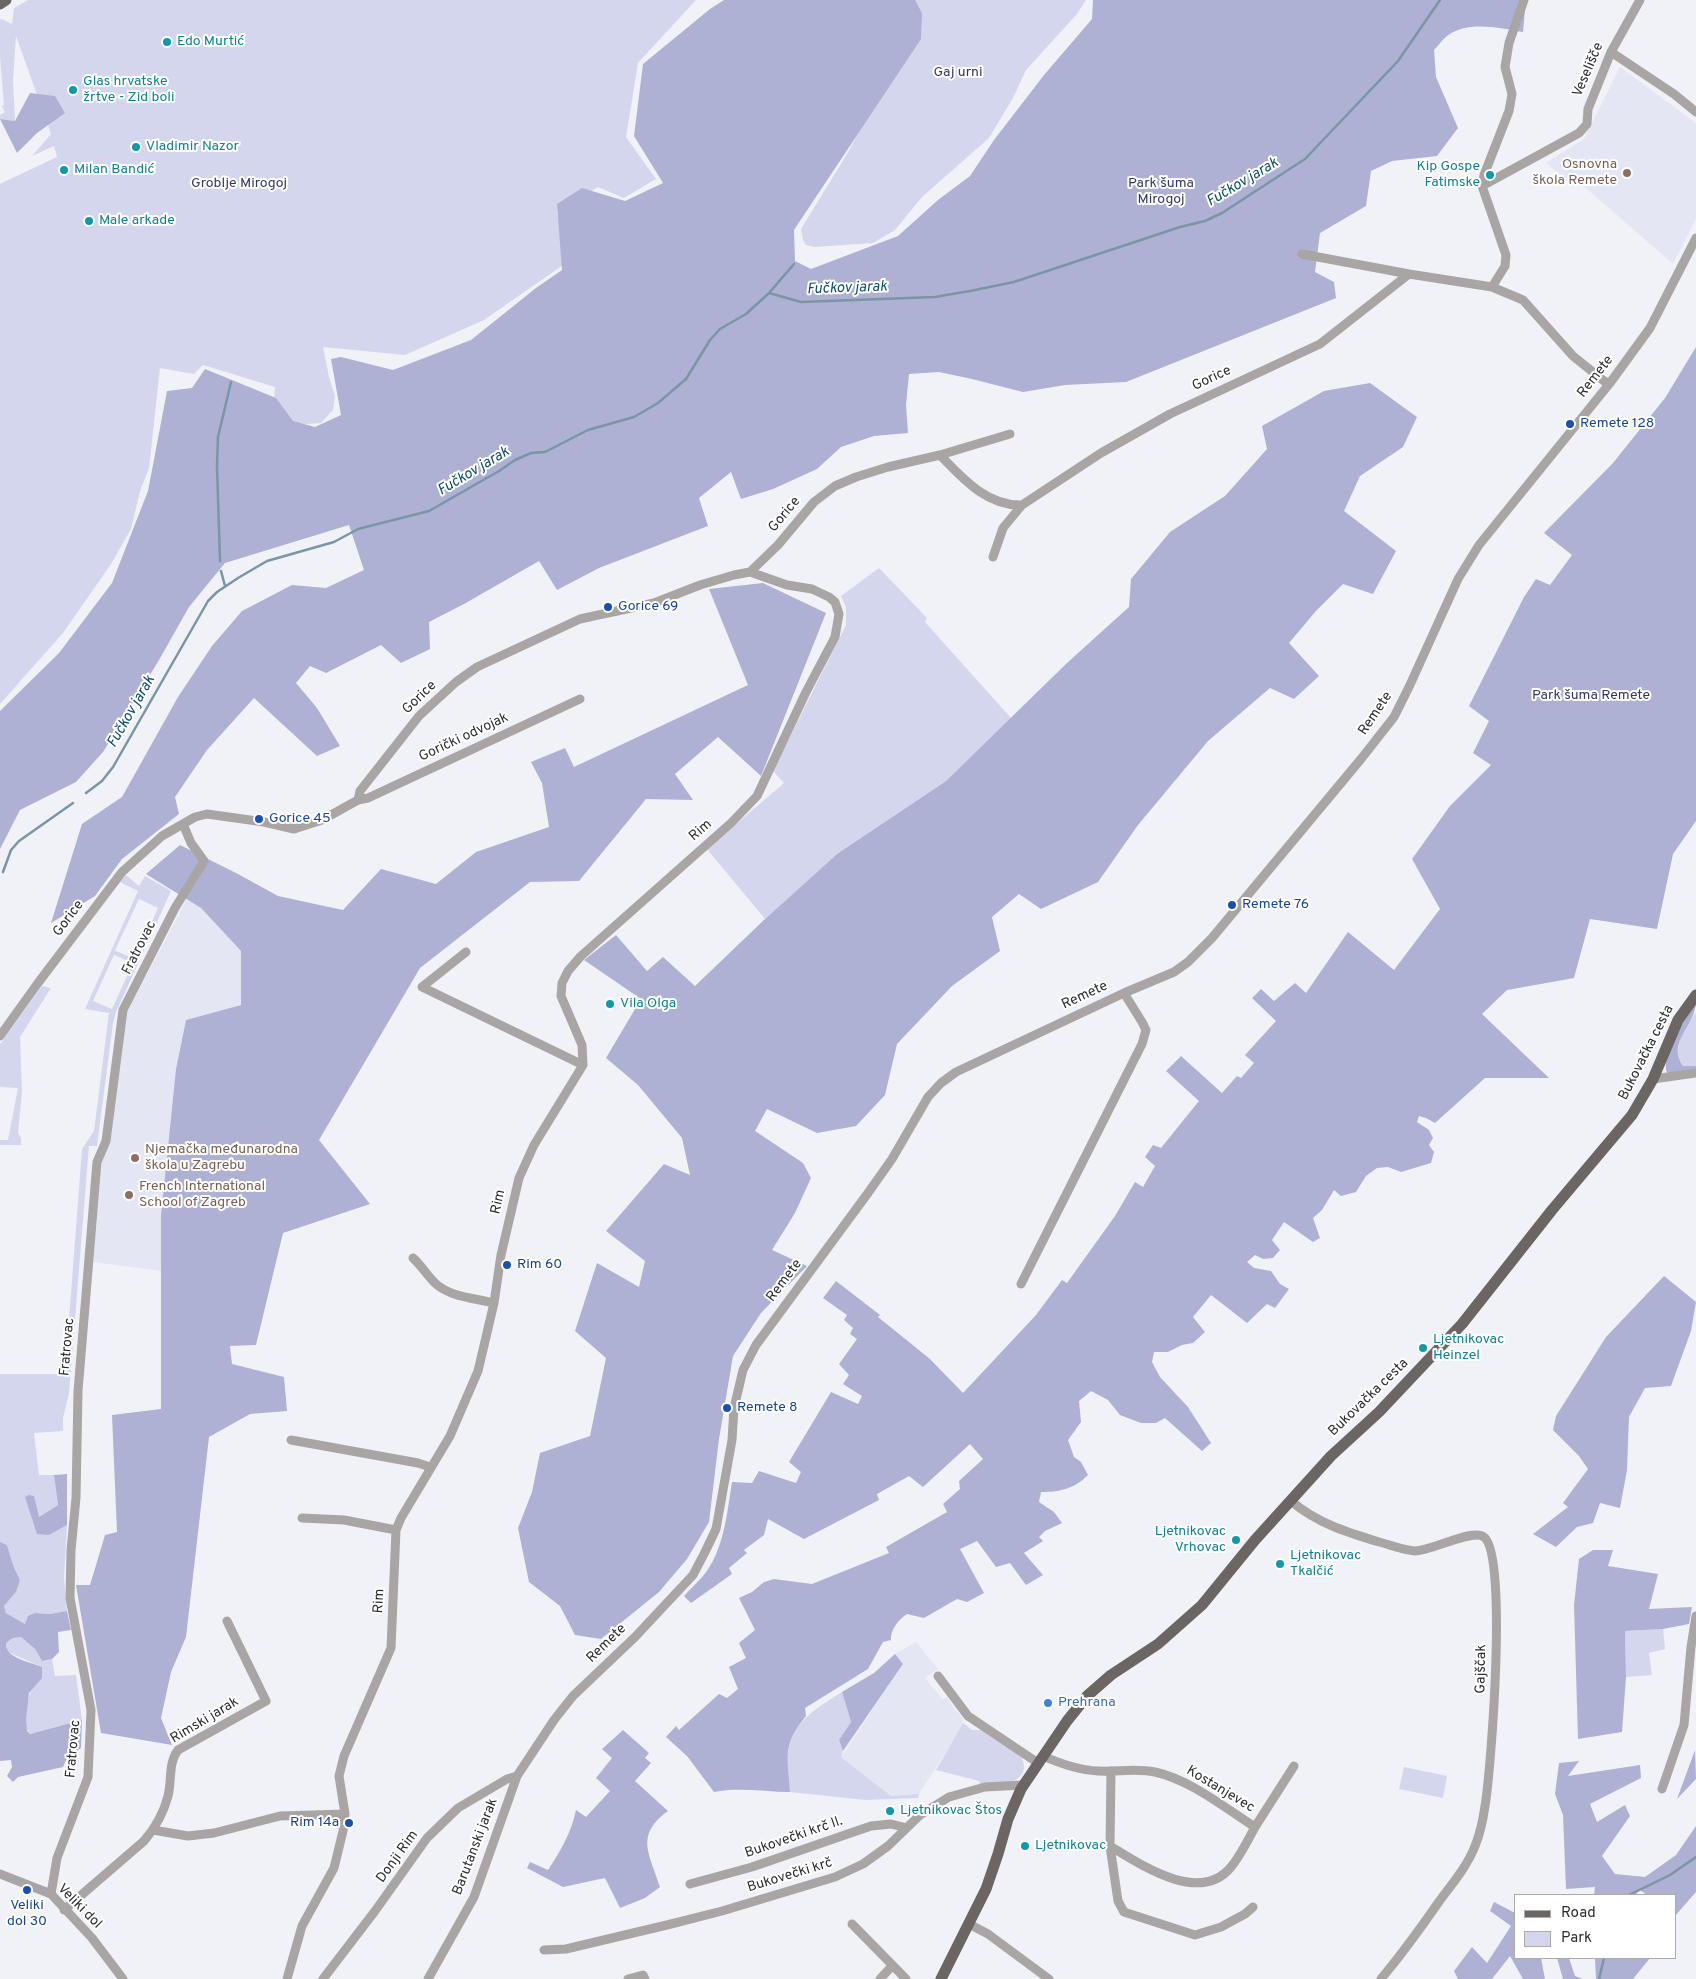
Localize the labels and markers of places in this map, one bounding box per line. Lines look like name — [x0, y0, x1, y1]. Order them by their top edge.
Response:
place label: Edo Murtić — [177, 34, 244, 50]
marker: Edo Murtić — [161, 36, 173, 48]
place label: Glas hrvatske žrtve - Zid boli — [83, 74, 175, 106]
marker: Glas hrvatske žrtve - Zid boli — [67, 84, 79, 96]
place label: Vladimir Nazor — [146, 139, 239, 155]
marker: Vladimir Nazor — [130, 141, 142, 153]
place label: Osnovna škola Remete — [1533, 157, 1617, 190]
place label: Kip Gospe Fatimske — [1416, 159, 1480, 192]
place label: Milan Bandić — [74, 162, 155, 178]
marker: Milan Bandić — [58, 164, 70, 176]
marker: Osnovna škola Remete — [1621, 167, 1633, 179]
marker: Kip Gospe Fatimske — [1484, 169, 1496, 181]
place label: Male arkade — [99, 213, 175, 229]
marker: Male arkade — [83, 215, 95, 227]
place label: Remete 128 — [1580, 416, 1654, 432]
marker: Remete 128 — [1564, 418, 1576, 430]
place label: Gorice 69 — [618, 599, 678, 615]
marker: Gorice 69 — [602, 601, 614, 613]
place label: Gorice 45 — [269, 811, 331, 827]
marker: Gorice 45 — [253, 813, 265, 825]
place label: Remete 76 — [1242, 897, 1309, 913]
marker: Remete 76 — [1226, 899, 1238, 911]
place label: Vila Olga — [620, 996, 676, 1012]
marker: Vila Olga — [604, 998, 616, 1010]
place label: Njemačka međunarodna škola u Zagrebu — [145, 1142, 298, 1174]
marker: Njemačka međunarodna škola u Zagrebu — [129, 1152, 141, 1164]
place label: French International School of Zagreb — [139, 1179, 265, 1212]
marker: French International School of Zagreb — [123, 1189, 135, 1201]
place label: Rim 60 — [517, 1257, 562, 1273]
marker: Rim 60 — [501, 1259, 513, 1271]
place label: Ljetnikovac Heinzel — [1433, 1332, 1504, 1364]
marker: Ljetnikovac Heinzel — [1417, 1342, 1429, 1354]
place label: Remete 8 — [737, 1400, 798, 1416]
marker: Remete 8 — [721, 1402, 733, 1414]
place label: Ljetnikovac Vrhovac — [1155, 1524, 1226, 1556]
marker: Ljetnikovac Vrhovac — [1230, 1534, 1242, 1546]
place label: Ljetnikovac Tkalčić — [1290, 1548, 1361, 1580]
marker: Ljetnikovac Tkalčić — [1274, 1558, 1286, 1570]
place label: Prehrana — [1058, 1695, 1116, 1711]
marker: Prehrana — [1042, 1697, 1054, 1709]
place label: Ljetnikovac Štos — [900, 1803, 1002, 1819]
marker: Ljetnikovac Štos — [884, 1805, 896, 1817]
place label: Rim 14a — [290, 1815, 339, 1831]
marker: Rim 14a — [343, 1817, 355, 1829]
place label: Ljetnikovac — [1035, 1838, 1106, 1854]
marker: Ljetnikovac — [1019, 1840, 1031, 1852]
marker: Veliki dol 30 — [21, 1884, 33, 1896]
place label: Veliki dol 30 — [7, 1898, 47, 1930]

